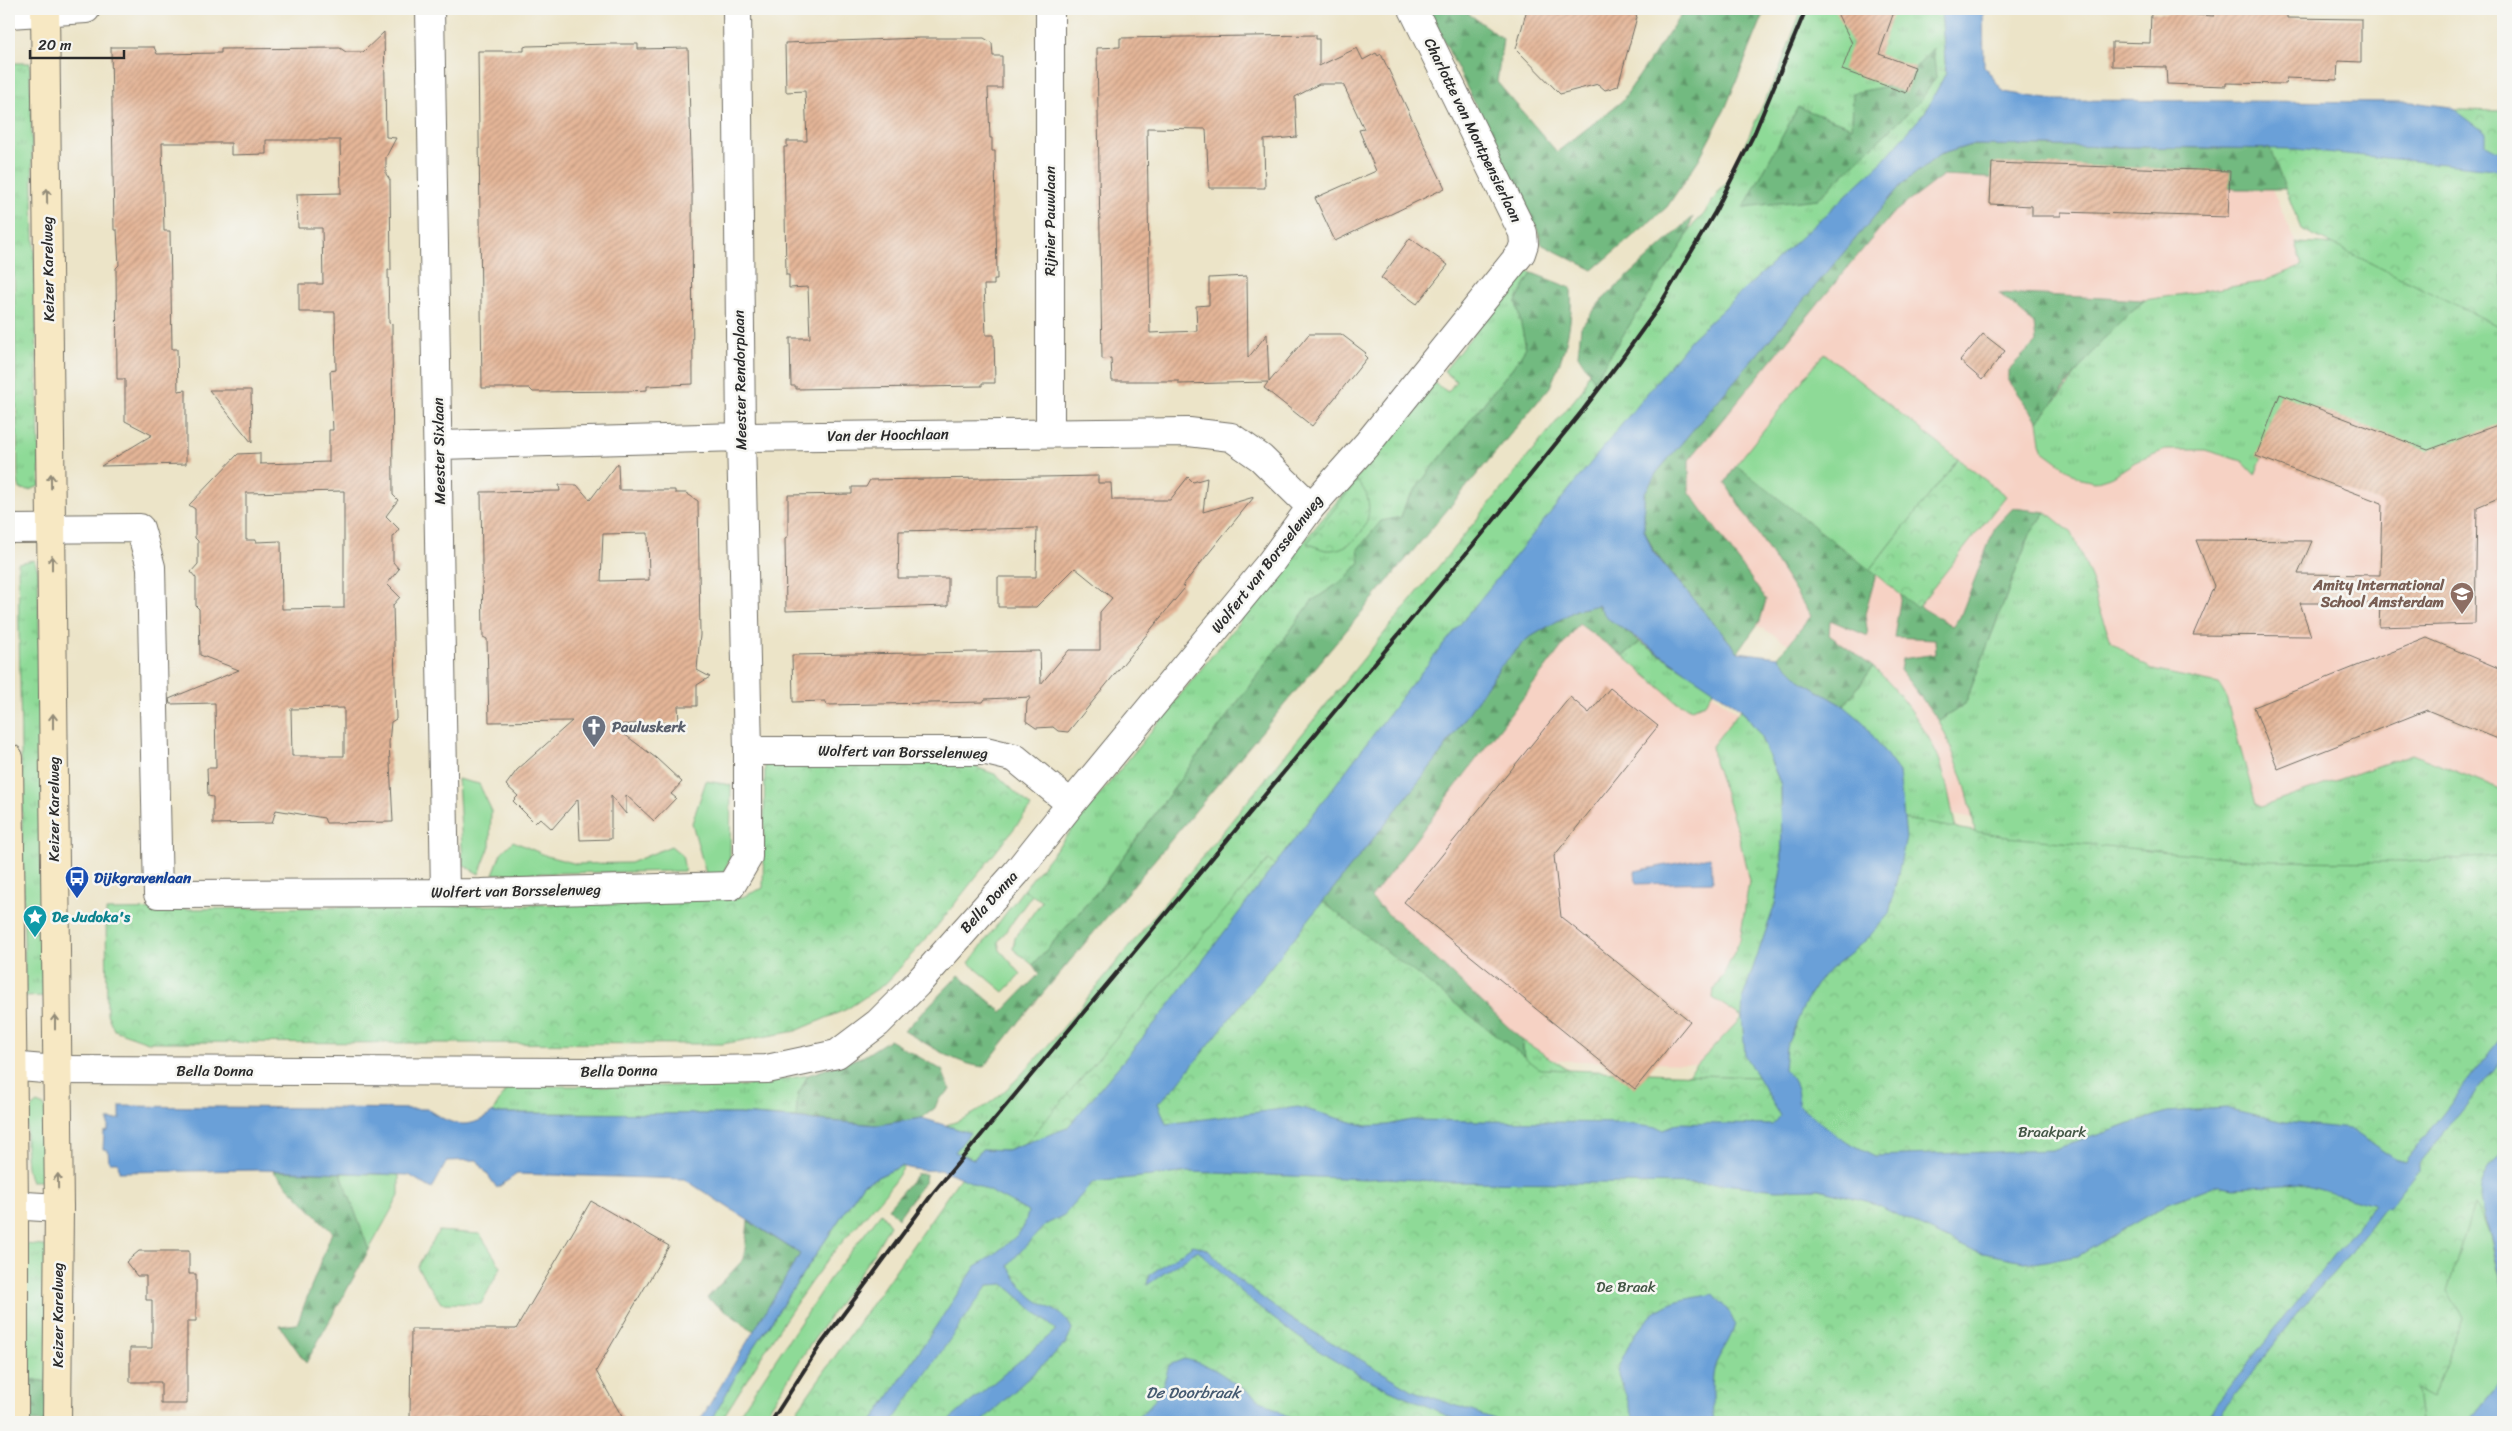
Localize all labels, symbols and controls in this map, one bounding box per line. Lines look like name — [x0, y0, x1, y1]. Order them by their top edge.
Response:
scale bar — [30, 28, 124, 60]
text: 20 m — [38, 32, 72, 58]
street label: Charlotte van Montpensierlaan — [1417, 33, 1529, 227]
street label: Rijnier Pauwlaan — [1037, 166, 1063, 276]
one-way arrow — [42, 189, 52, 205]
street label: Keizer Karelweg — [34, 216, 62, 322]
street label: Meester Rendorplaan — [726, 310, 754, 450]
street label: Meester Sixlaan — [425, 397, 453, 505]
street label: Van der Hoochlaan — [827, 421, 949, 449]
one-way arrow — [47, 474, 56, 490]
street label: Wolfert van Borsselenweg — [1204, 489, 1330, 639]
one-way arrow — [47, 555, 57, 571]
place label: Amity International School Amsterdam — [2312, 572, 2445, 615]
school or university icon: Amity International School Amsterdam — [2449, 581, 2475, 615]
one-way arrow — [48, 713, 58, 730]
church icon: Pauluskerk — [581, 714, 607, 748]
place label: Pauluskerk — [612, 714, 687, 740]
street label: Wolfert van Borsselenweg — [818, 738, 989, 766]
street label: Keizer Karelweg — [41, 756, 67, 862]
street label: Bella Donna — [953, 864, 1025, 939]
bus stop icon: Dijkgravenlaan — [64, 865, 90, 899]
place label: Dijkgravenlaan — [94, 865, 192, 891]
street label: Wolfert van Borsselenweg — [431, 877, 602, 905]
place icon: De Judoka's — [22, 904, 48, 938]
place label: De Judoka's — [52, 904, 131, 930]
one-way arrow — [50, 1014, 60, 1030]
street label: Bella Donna — [580, 1057, 658, 1085]
street label: Bella Donna — [176, 1058, 254, 1084]
park label: Braakpark — [2018, 1119, 2086, 1145]
one-way arrow — [53, 1173, 63, 1190]
street label: Keizer Karelweg — [45, 1262, 71, 1368]
park label: De Braak — [1596, 1274, 1656, 1300]
water label: De Doorbraak — [1146, 1378, 1242, 1407]

